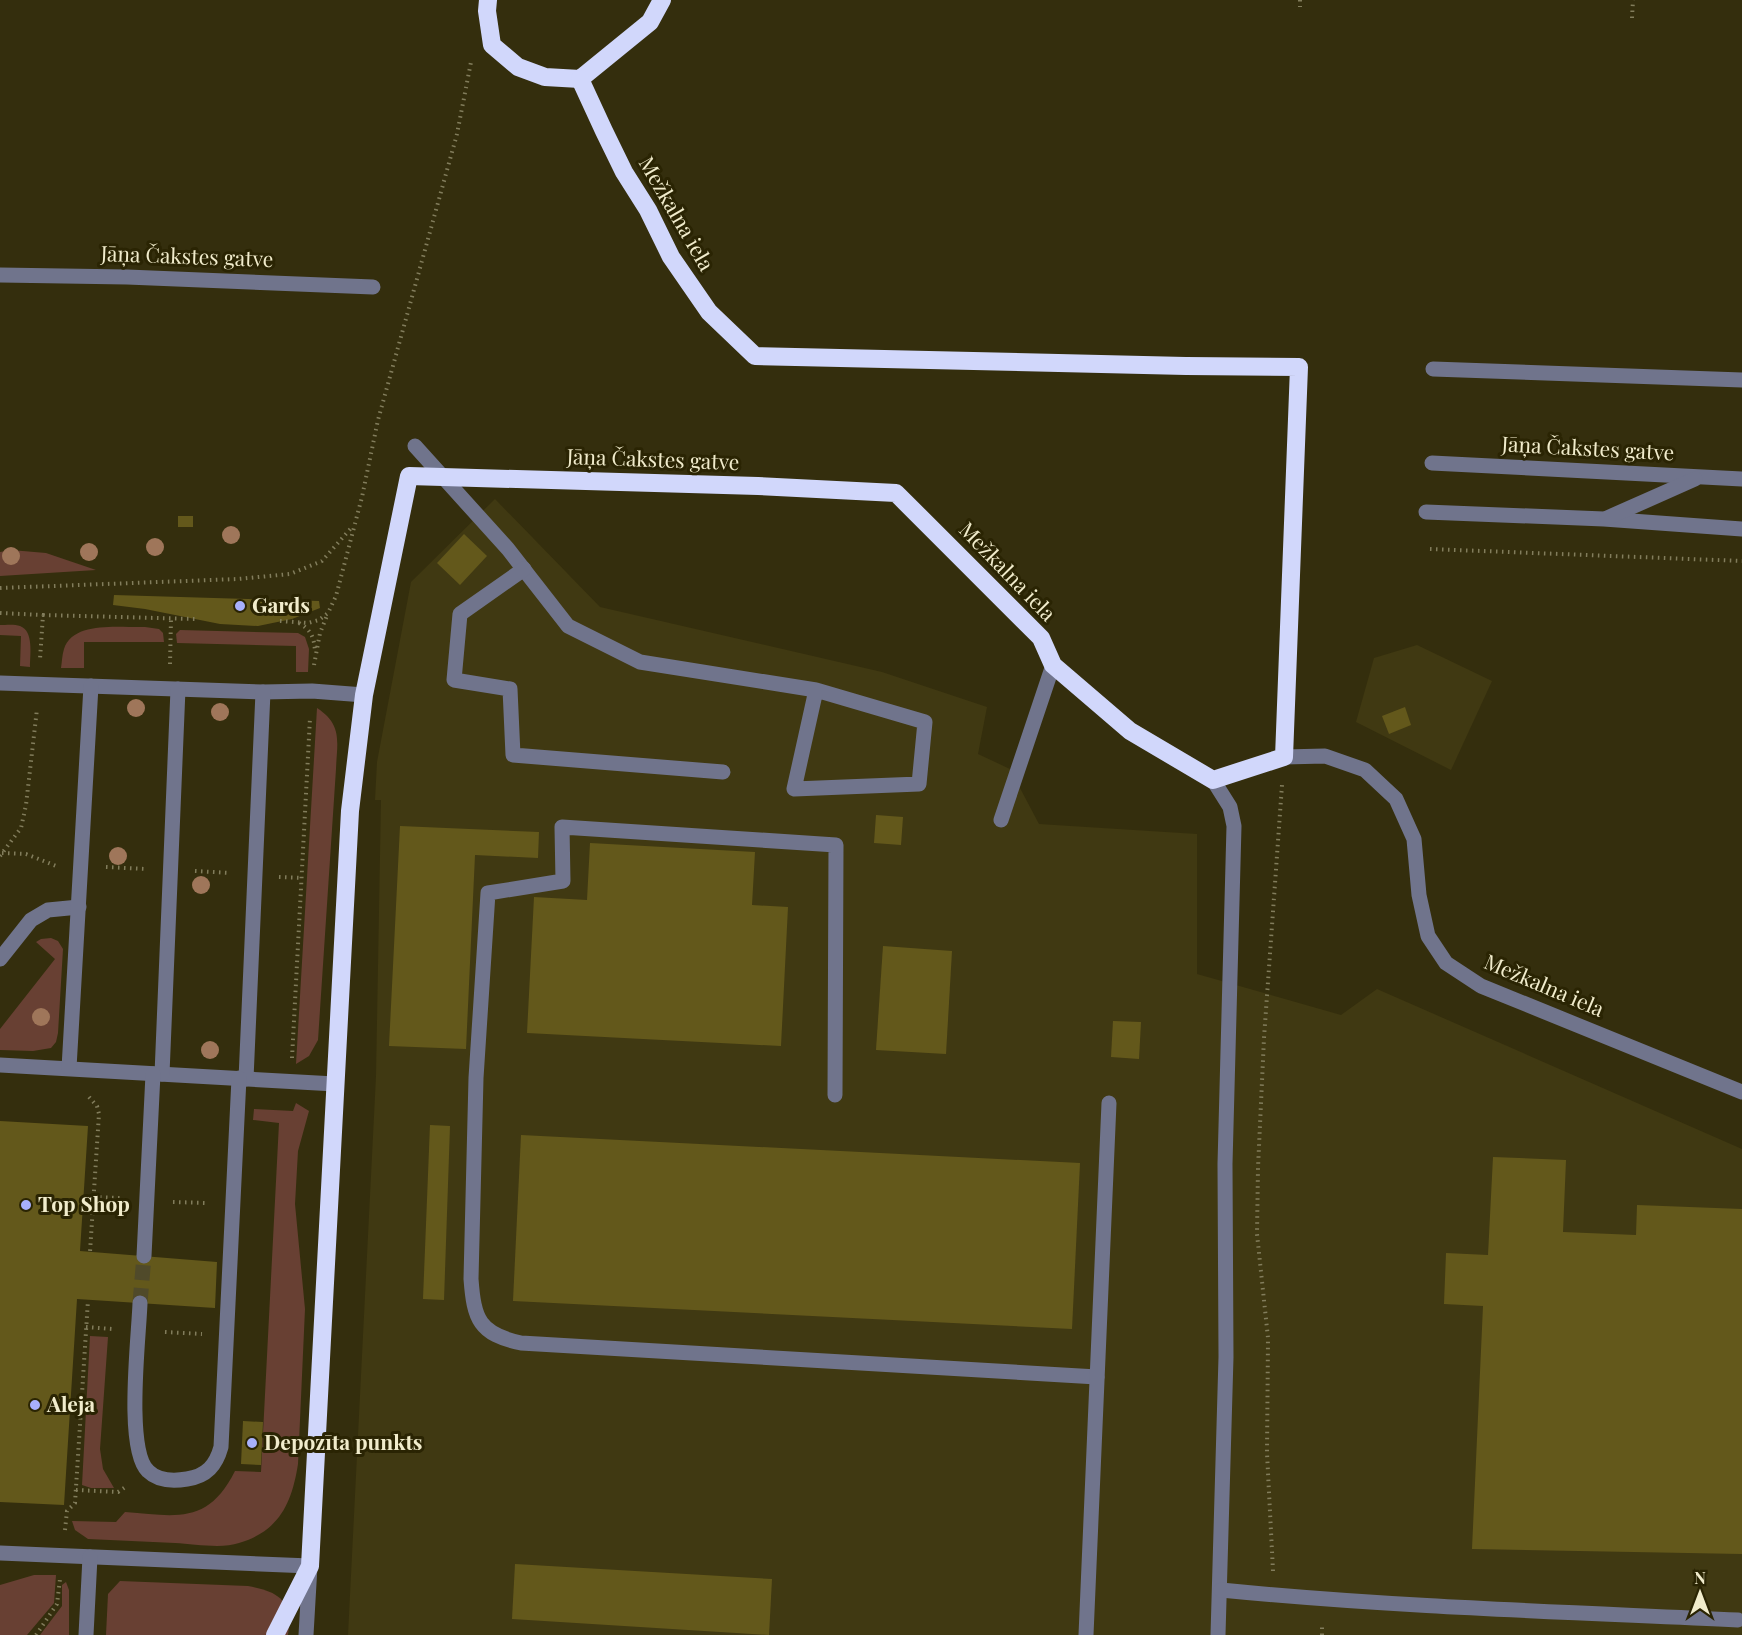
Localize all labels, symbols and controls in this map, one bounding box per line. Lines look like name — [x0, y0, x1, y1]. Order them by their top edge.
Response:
street label: Mežkalna iela — [634, 151, 722, 276]
street label: Jāņa Čakstes gatve — [99, 238, 274, 273]
street label: Jāņa Čakstes gatve — [1500, 428, 1675, 467]
street label: Jāņa Čakstes gatve — [565, 441, 740, 476]
street label: Mežkalna iela — [954, 515, 1063, 627]
place label: Gards — [252, 590, 310, 618]
marker: Gards — [233, 599, 247, 613]
street label: Mežkalna iela — [1481, 946, 1609, 1022]
place label: Top Shop — [38, 1189, 130, 1217]
marker: Top Shop — [19, 1198, 33, 1212]
place label: Aleja — [46, 1389, 95, 1417]
marker: Aleja — [28, 1398, 42, 1412]
place label: Depozīta punkts — [264, 1427, 423, 1455]
marker: Depozīta punkts — [245, 1436, 259, 1450]
north arrow — [1670, 1563, 1730, 1623]
text: N — [1694, 1567, 1706, 1588]

